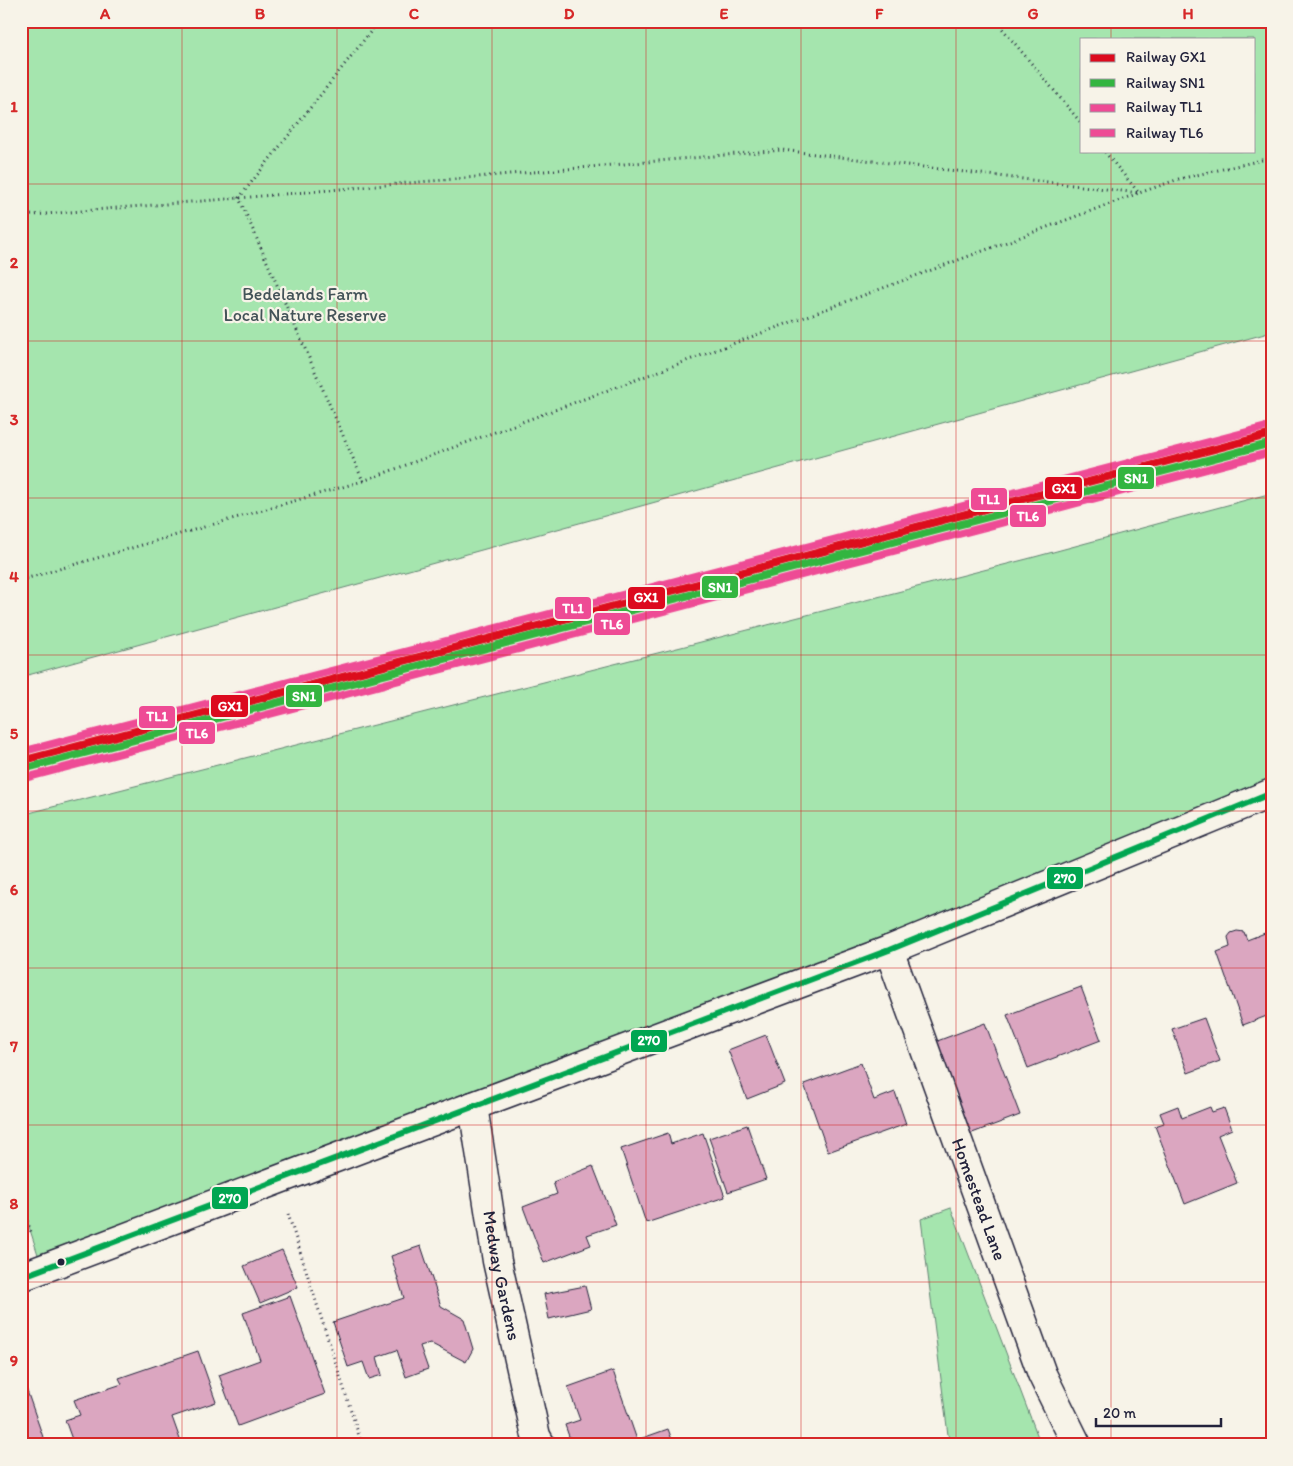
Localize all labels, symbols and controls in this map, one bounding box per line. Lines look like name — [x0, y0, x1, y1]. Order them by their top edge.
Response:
text: A — [99, 4, 111, 23]
text: B — [255, 4, 266, 23]
text: C — [409, 4, 420, 23]
text: D — [564, 4, 575, 23]
text: E — [720, 4, 729, 23]
text: F — [875, 4, 884, 23]
text: G — [1027, 4, 1039, 23]
text: H — [1182, 4, 1194, 23]
legend — [1080, 38, 1256, 152]
text: Railway GX1 — [1126, 48, 1206, 66]
text: Railway SN1 — [1126, 74, 1205, 92]
text: 1 — [10, 97, 18, 116]
text: Railway TL1 — [1126, 98, 1202, 116]
text: Railway TL6 — [1126, 124, 1203, 142]
text: 2 — [10, 253, 19, 272]
park label: Bedelands Farm Local Nature Reserve — [224, 283, 386, 326]
text: 3 — [10, 410, 19, 429]
line badge: SN1 — [1117, 466, 1155, 490]
text: SN1 — [1124, 470, 1148, 487]
line badge: GX1 — [1044, 476, 1083, 500]
text: GX1 — [1052, 480, 1077, 497]
line badge: TL1 — [970, 487, 1008, 511]
text: TL1 — [977, 491, 1000, 508]
line badge: TL6 — [1009, 504, 1047, 528]
text: TL6 — [1016, 508, 1040, 525]
text: 4 — [9, 567, 19, 586]
line badge: SN1 — [701, 575, 739, 599]
text: SN1 — [708, 579, 732, 596]
line badge: GX1 — [627, 586, 666, 610]
text: GX1 — [634, 589, 659, 606]
line badge: TL1 — [554, 596, 592, 620]
text: TL1 — [561, 600, 584, 617]
line badge: TL6 — [593, 612, 631, 636]
text: TL6 — [600, 616, 624, 633]
line badge: SN1 — [285, 684, 323, 708]
text: SN1 — [292, 688, 316, 705]
line badge: GX1 — [210, 694, 249, 718]
text: GX1 — [218, 698, 243, 715]
line badge: TL1 — [138, 705, 176, 729]
text: TL1 — [145, 708, 168, 725]
line badge: TL6 — [178, 721, 216, 745]
text: 5 — [10, 724, 19, 743]
text: TL6 — [185, 725, 209, 742]
line badge: 270 — [1046, 866, 1084, 890]
text: 270 — [1054, 870, 1077, 887]
text: 6 — [10, 880, 19, 899]
line badge: 270 — [630, 1029, 668, 1053]
text: 270 — [638, 1032, 661, 1049]
text: 7 — [9, 1037, 18, 1056]
street label: Homestead Lane — [947, 1135, 1011, 1263]
line badge: 270 — [211, 1186, 249, 1210]
text: 270 — [219, 1190, 242, 1207]
text: 8 — [10, 1194, 19, 1213]
street label: Medway Gardens — [478, 1209, 525, 1342]
unlabelled marker — [56, 1257, 66, 1267]
text: 9 — [10, 1351, 18, 1370]
scale bar — [1096, 1396, 1220, 1428]
text: 20 m — [1103, 1404, 1137, 1422]

